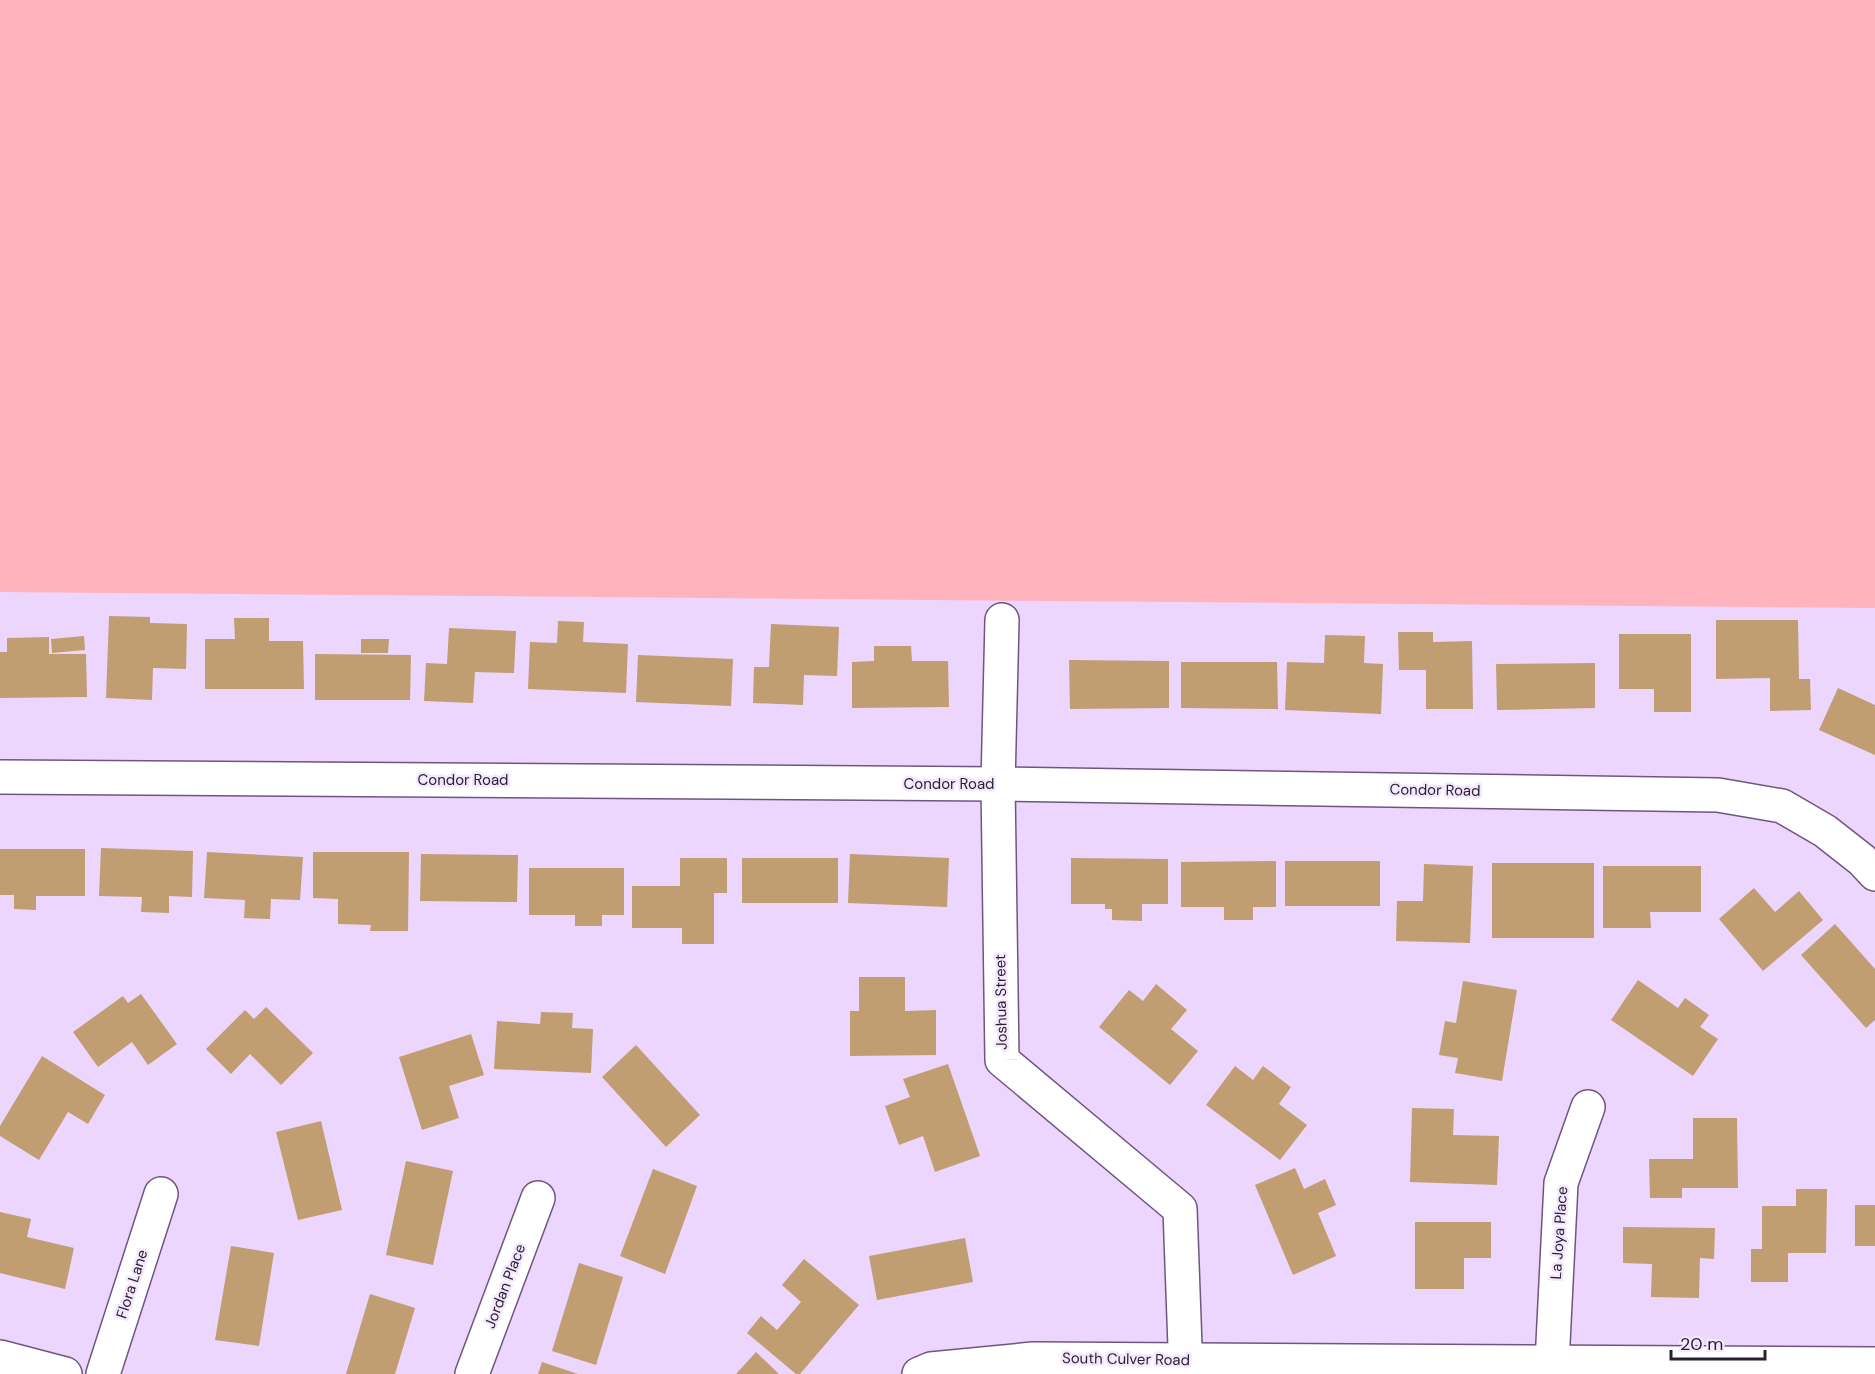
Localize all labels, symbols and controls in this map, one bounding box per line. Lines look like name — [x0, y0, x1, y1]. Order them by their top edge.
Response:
street label: Condor Road — [417, 770, 509, 790]
street label: Condor Road — [903, 774, 995, 794]
street label: Condor Road — [1389, 779, 1481, 801]
street label: Joshua Street — [990, 954, 1012, 1050]
street label: La Joya Place — [1546, 1186, 1572, 1280]
street label: Jordan Place — [480, 1241, 530, 1331]
street label: Flora Lane — [111, 1247, 153, 1321]
scale bar — [1671, 1323, 1766, 1361]
text: 20 m — [1680, 1332, 1723, 1356]
street label: South Culver Road — [1062, 1348, 1190, 1370]

